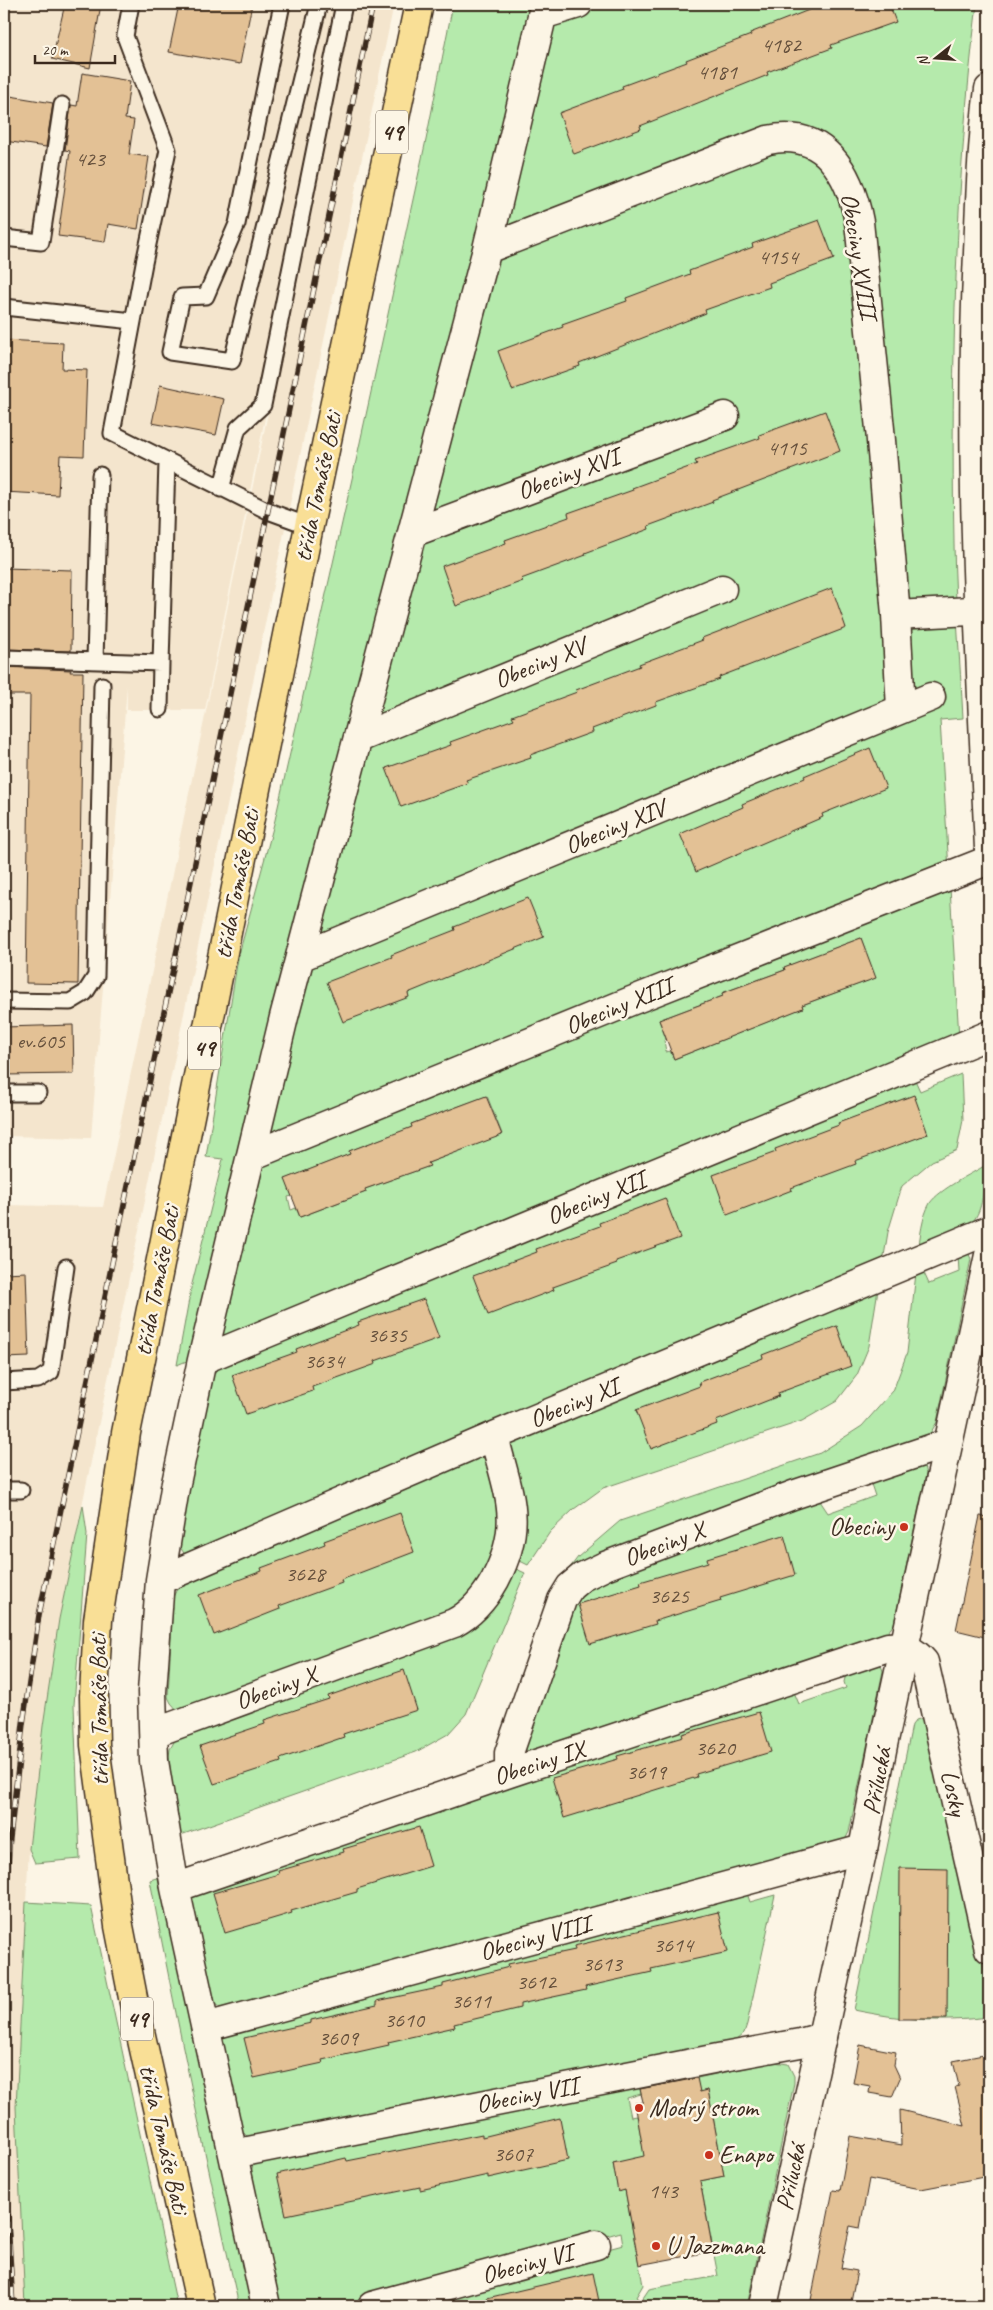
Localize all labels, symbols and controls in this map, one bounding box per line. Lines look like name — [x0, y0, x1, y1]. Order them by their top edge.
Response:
house number: 4182 — [761, 31, 803, 59]
scale bar — [35, 32, 115, 64]
north arrow — [910, 32, 960, 82]
text: 20 m — [42, 41, 69, 60]
text: N — [914, 53, 933, 68]
house number: 4181 — [697, 58, 738, 86]
road number: 49 — [376, 110, 408, 154]
house number: 423 — [75, 145, 107, 173]
street label: Obeciny XVIII — [833, 191, 885, 326]
house number: 4154 — [758, 243, 800, 271]
street label: třída Tomáše Bati — [287, 406, 350, 565]
house number: 4115 — [767, 434, 808, 462]
street label: Obeciny XVI — [513, 439, 629, 507]
street label: Obeciny XV — [489, 628, 595, 696]
street label: Obeciny XIV — [560, 791, 674, 862]
street label: třída Tomáše Bati — [207, 803, 268, 962]
street label: Obeciny XIII — [560, 968, 682, 1042]
road number: 49 — [188, 1026, 220, 1070]
house number: ev.605 — [17, 1027, 66, 1055]
street label: Obeciny XII — [542, 1162, 655, 1232]
street label: třída Tomáše Bati — [127, 1200, 188, 1359]
house number: 3635 — [367, 1321, 408, 1349]
house number: 3634 — [304, 1347, 346, 1375]
street label: Obeciny XI — [525, 1368, 629, 1435]
place label: Obeciny — [829, 1511, 896, 1543]
street label: Obeciny X — [619, 1513, 712, 1574]
marker: Obeciny — [898, 1521, 910, 1533]
house number: 3628 — [285, 1560, 327, 1588]
house number: 3625 — [649, 1582, 690, 1610]
street label: třída Tomáše Bati — [82, 1630, 116, 1786]
street label: Obeciny X — [231, 1657, 324, 1717]
street label: Obeciny IX — [489, 1732, 592, 1793]
house number: 3620 — [695, 1734, 737, 1762]
street label: Přílucká — [855, 1743, 900, 1817]
house number: 3619 — [626, 1758, 668, 1786]
street label: Losky — [933, 1767, 975, 1821]
street label: Obeciny VIII — [476, 1907, 599, 1968]
house number: 3614 — [653, 1931, 695, 1959]
house number: 3613 — [582, 1950, 624, 1978]
house number: 3612 — [516, 1968, 558, 1996]
house number: 3611 — [451, 1987, 492, 2015]
road number: 49 — [121, 1998, 153, 2040]
house number: 3610 — [384, 2006, 426, 2034]
house number: 3609 — [318, 2024, 360, 2052]
street label: třída Tomáše Bati — [131, 2061, 197, 2220]
street label: Obeciny VII — [473, 2068, 586, 2121]
place label: Modrý strom — [649, 2092, 760, 2124]
marker: Modrý strom — [633, 2102, 645, 2114]
place label: Enapo — [719, 2139, 776, 2171]
street label: Přílucká — [768, 2139, 814, 2213]
house number: 3607 — [493, 2140, 534, 2168]
marker: Enapo — [703, 2149, 715, 2161]
house number: 143 — [648, 2177, 680, 2205]
place label: U Jazzmana — [666, 2230, 766, 2262]
street label: Obeciny VI — [478, 2235, 582, 2291]
marker: U Jazzmana — [650, 2240, 662, 2252]

